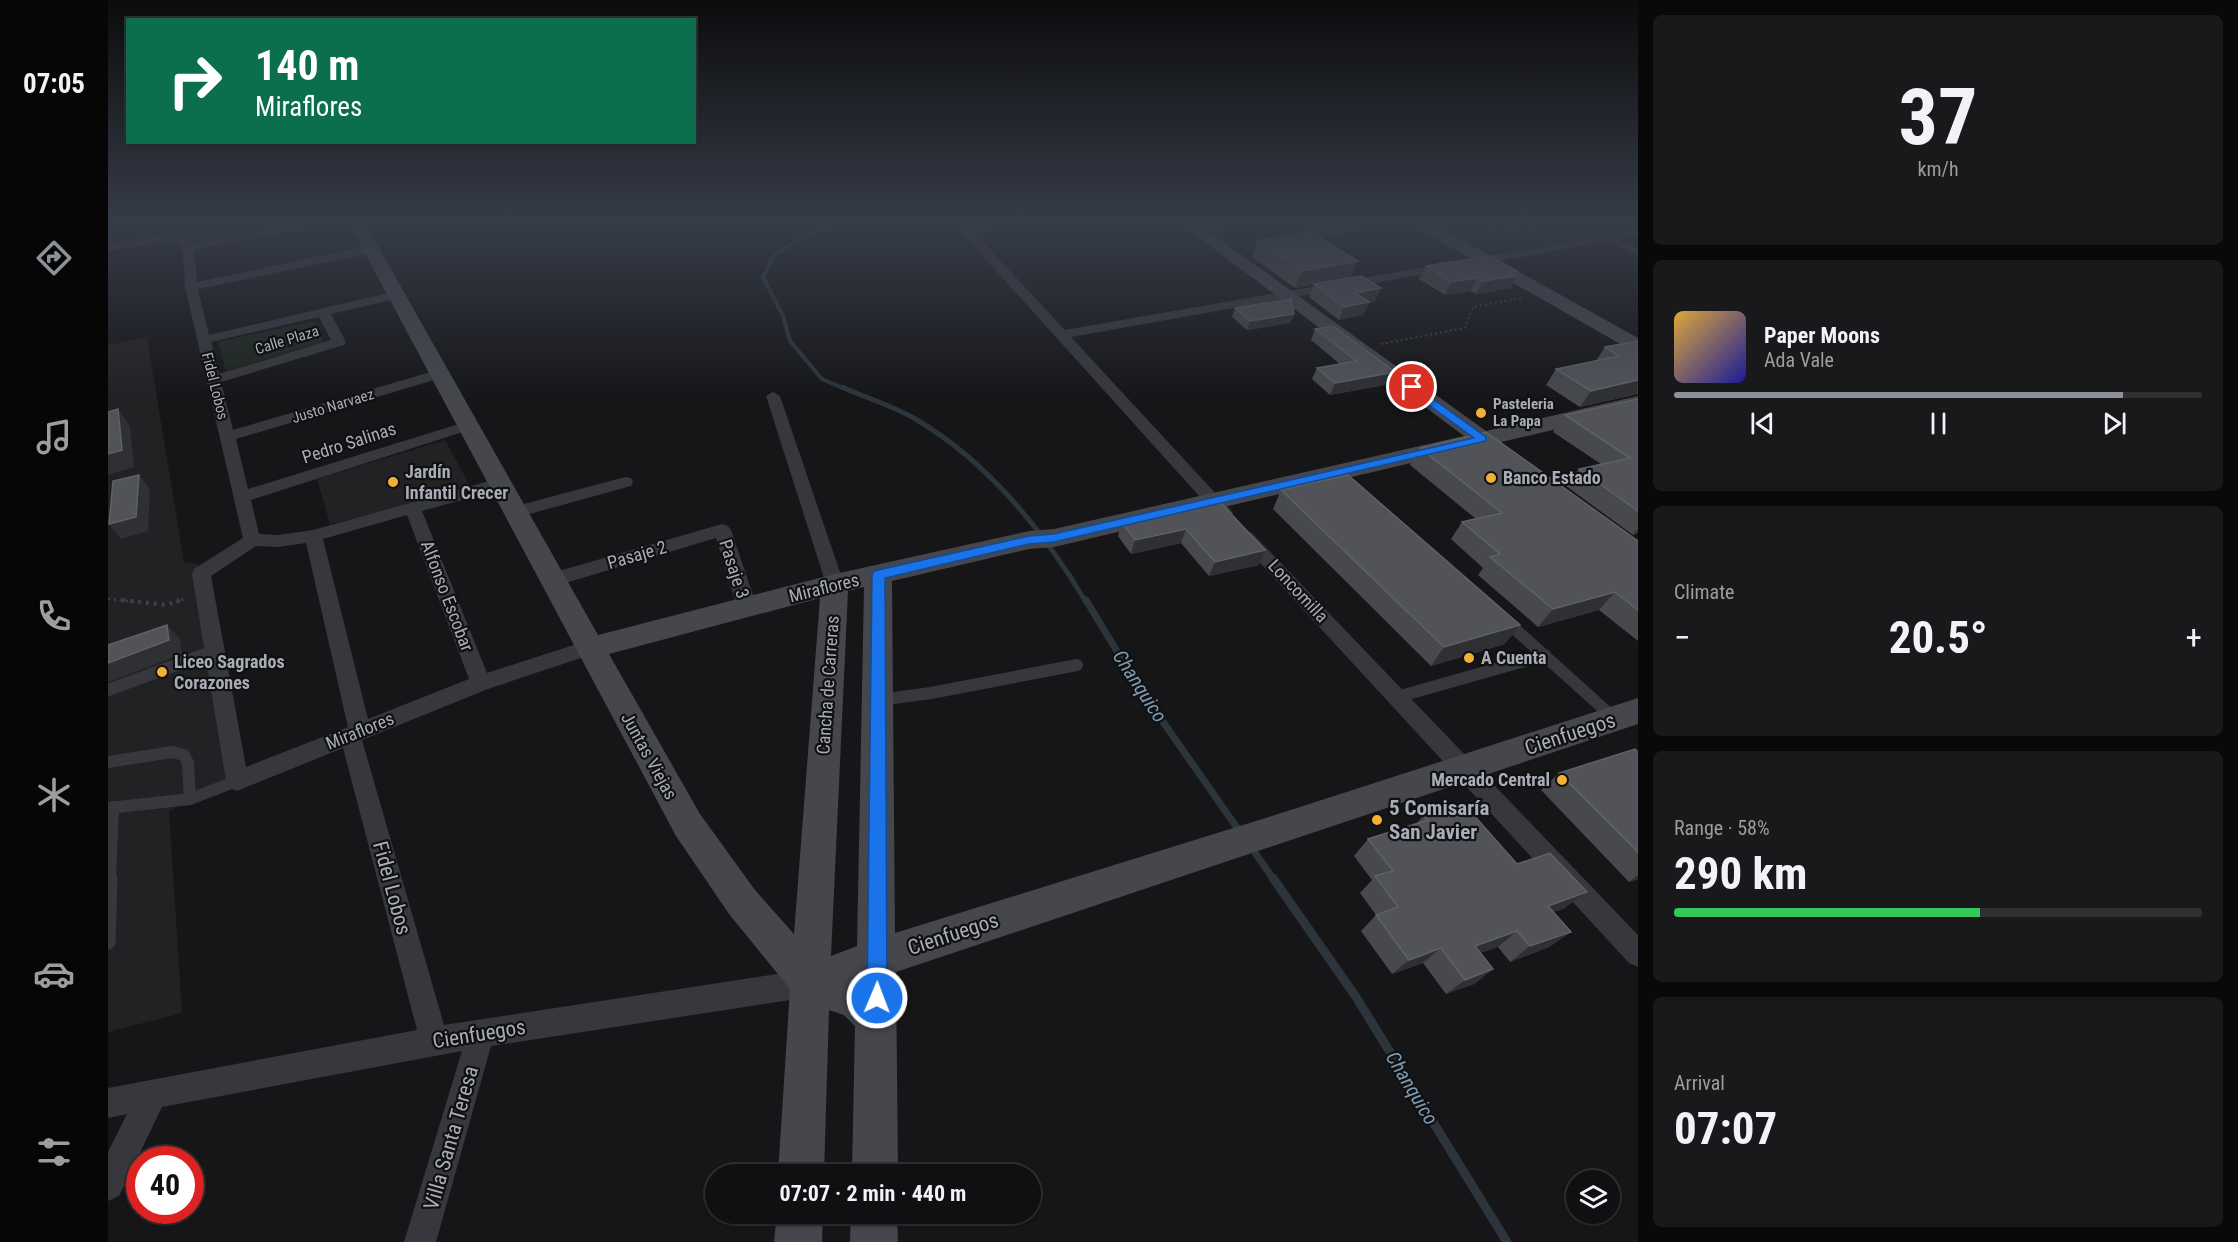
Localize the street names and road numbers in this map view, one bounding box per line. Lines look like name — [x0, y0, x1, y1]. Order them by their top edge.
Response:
street label: Calle Plaza — [253, 322, 321, 358]
street label: Fidel Lobos — [198, 351, 232, 422]
street label: Justo Narvaez — [290, 385, 376, 427]
street label: Pedro Salinas — [299, 417, 398, 468]
street label: Pasaje 2 — [605, 536, 669, 573]
street label: Pasaje 3 — [715, 537, 754, 601]
street label: Alfonso Escobar — [417, 538, 478, 655]
street label: Loncomilla — [1264, 555, 1333, 626]
street label: Miraflores — [787, 569, 861, 606]
street label: Cancha de Carreras — [812, 615, 843, 755]
street label: Miraflores — [323, 707, 397, 754]
street label: Cienfuegos — [1522, 708, 1618, 760]
street label: Juntas Viejas — [617, 709, 682, 803]
street label: Fidel Lobos — [368, 839, 416, 937]
street label: Cienfuegos — [905, 908, 1001, 960]
street label: Cienfuegos — [431, 1015, 527, 1053]
street label: Villa Santa Teresa — [419, 1063, 483, 1213]

